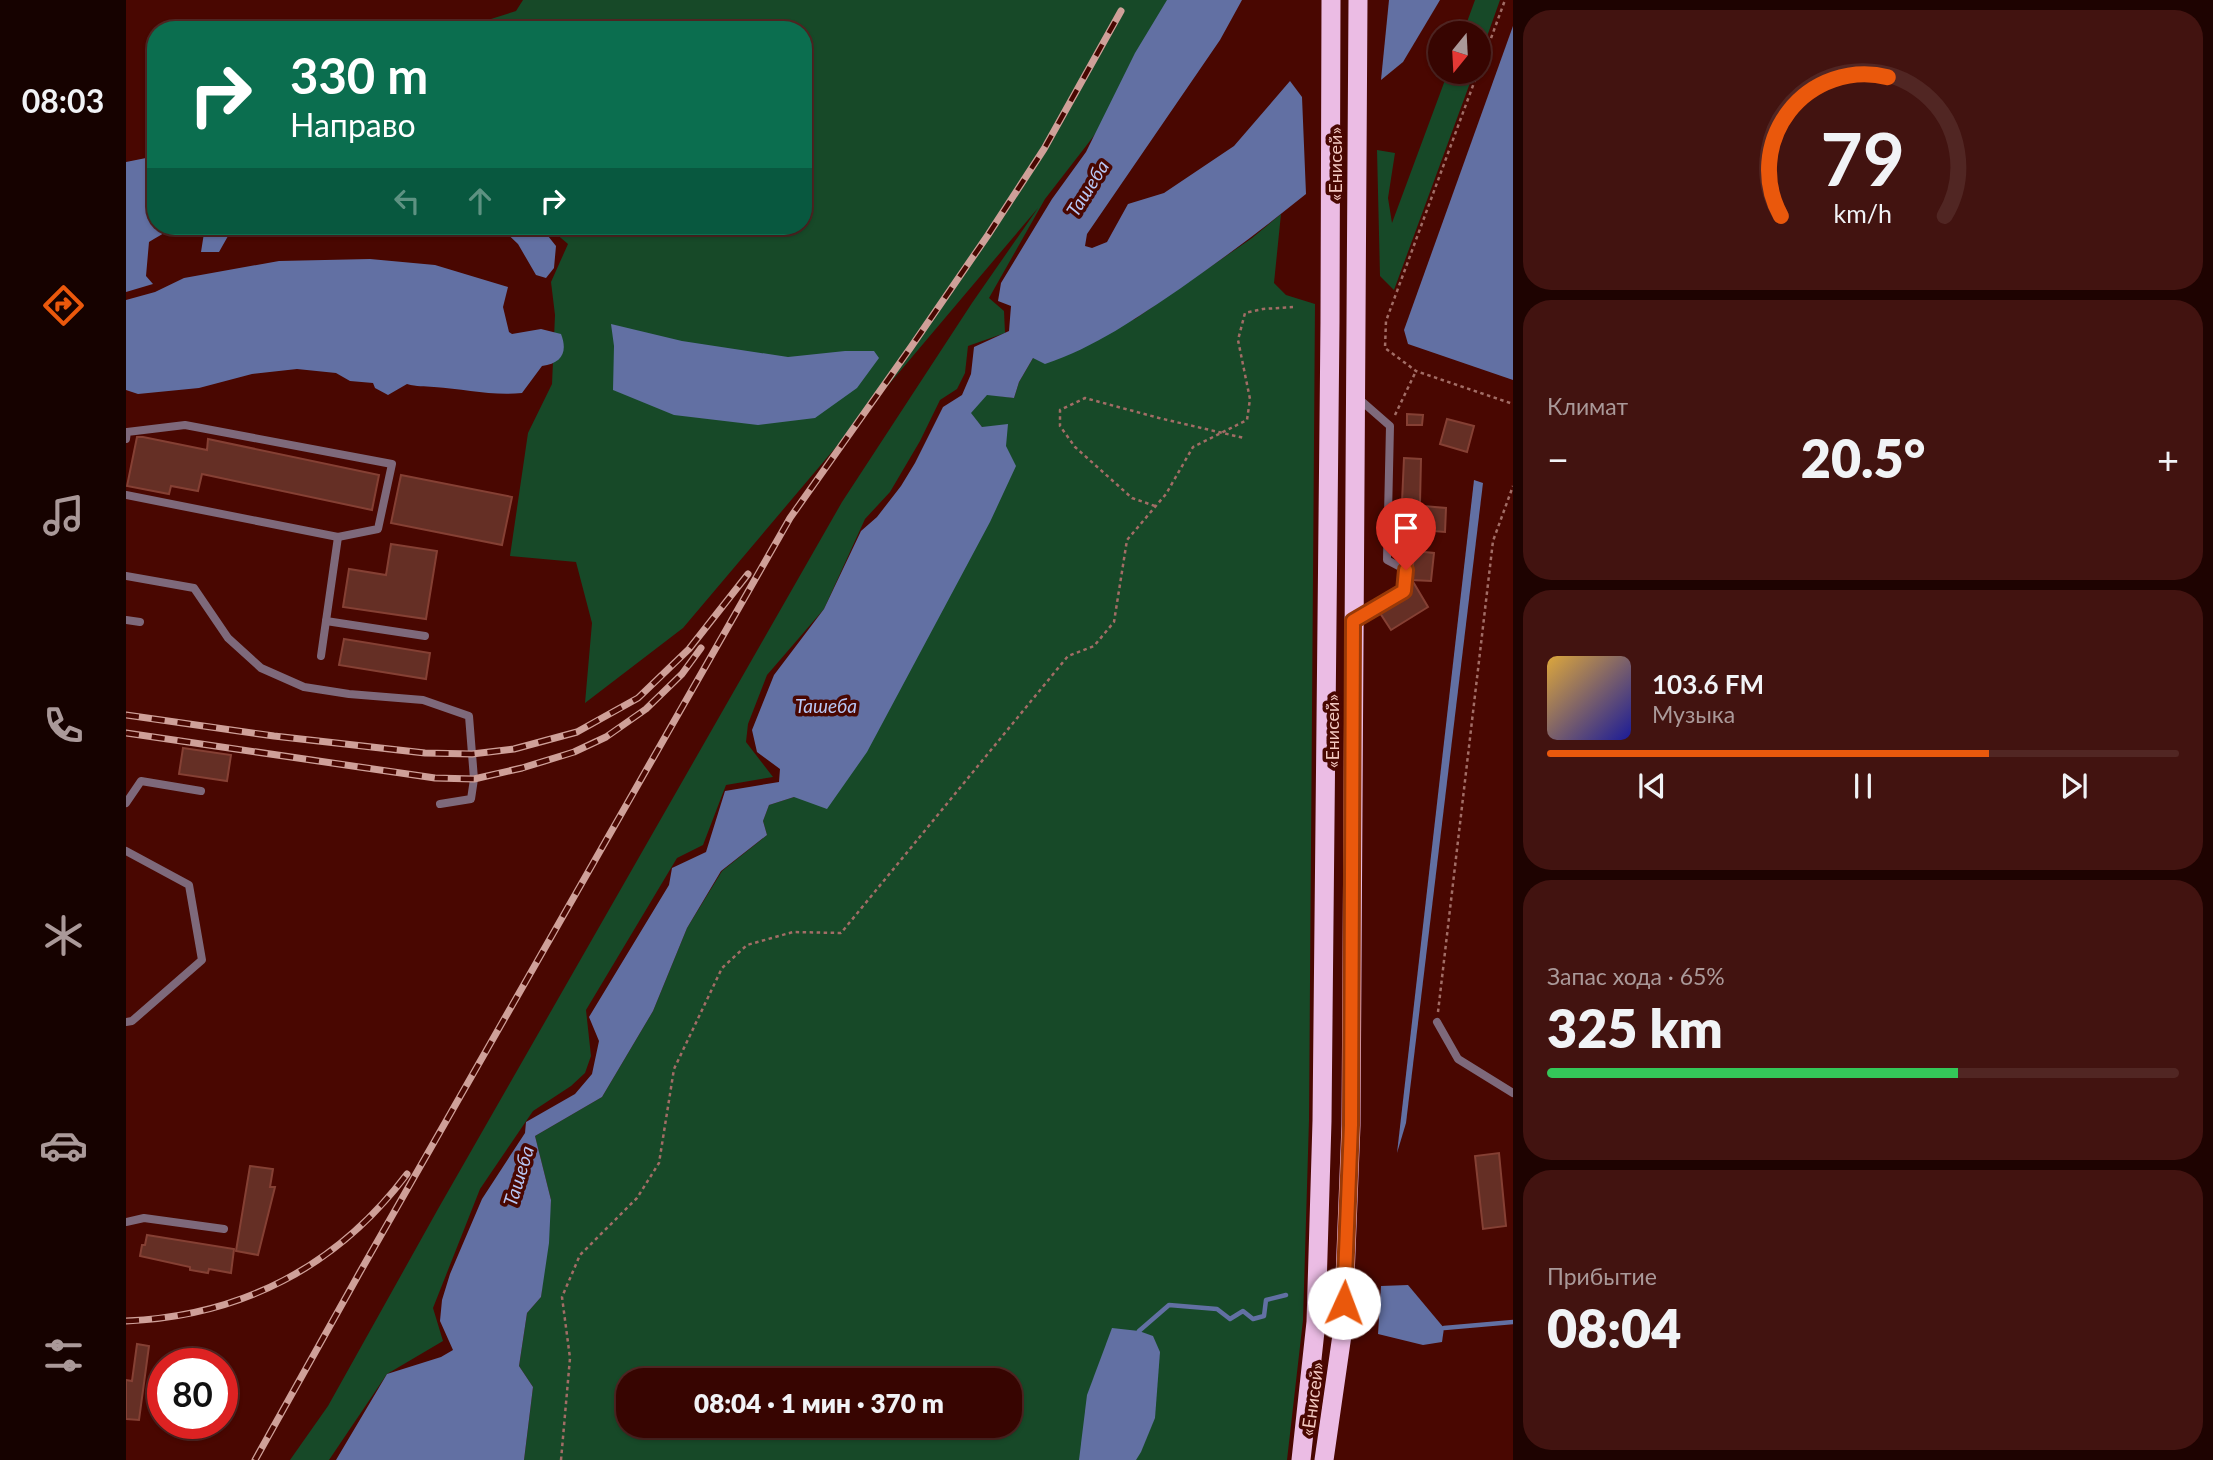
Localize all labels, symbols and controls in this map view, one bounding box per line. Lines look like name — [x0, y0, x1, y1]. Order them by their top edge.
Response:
north arrow — [1428, 21, 1491, 84]
map controls — [1428, 21, 1491, 84]
text: 330 m — [290, 46, 428, 104]
icon: right — [175, 49, 266, 140]
text: 08:03 — [22, 81, 104, 120]
text: Направо — [290, 105, 416, 144]
text: 79 — [1821, 114, 1905, 202]
street label: «Енисей» — [1324, 127, 1346, 201]
water label: Ташеба — [1061, 156, 1113, 220]
icon: left — [388, 182, 426, 220]
icon: ahead — [461, 182, 499, 220]
icon: right — [534, 182, 572, 220]
text: km/h — [1834, 198, 1892, 228]
icon: directions — [39, 281, 88, 330]
text: Климат — [1547, 392, 1628, 420]
text: 20.5° — [1801, 427, 1925, 489]
text: − — [1547, 436, 1569, 482]
text: + — [2157, 436, 2179, 482]
icon: music — [39, 491, 88, 540]
pin — [1376, 498, 1436, 570]
icon: arrive — [1387, 509, 1425, 547]
text: 103.6 FM — [1652, 668, 1764, 700]
water label: Ташеба — [795, 694, 857, 717]
street label: «Енисей» — [1321, 694, 1343, 768]
text: Музыка — [1652, 700, 1735, 728]
icon: phone — [39, 701, 88, 750]
icon: previous — [1633, 767, 1671, 805]
icon: pause — [1844, 767, 1882, 805]
icon: next — [2055, 767, 2093, 805]
icon: climate — [39, 911, 88, 960]
text: Запас хода · 65% — [1547, 962, 1725, 990]
text: 325 km — [1547, 997, 1723, 1059]
icon: car — [39, 1121, 88, 1170]
water label: Ташеба — [498, 1143, 538, 1209]
text: Прибытие — [1547, 1262, 1657, 1290]
position arrow — [1307, 1266, 1381, 1340]
text: 08:04 — [1547, 1297, 1681, 1359]
icon: filters — [39, 1331, 88, 1380]
speed limit sign: 80 — [147, 1348, 238, 1439]
street label: «Енисей» — [1296, 1361, 1328, 1437]
text: 08:04 · 1 мин · 370 m — [694, 1387, 944, 1419]

